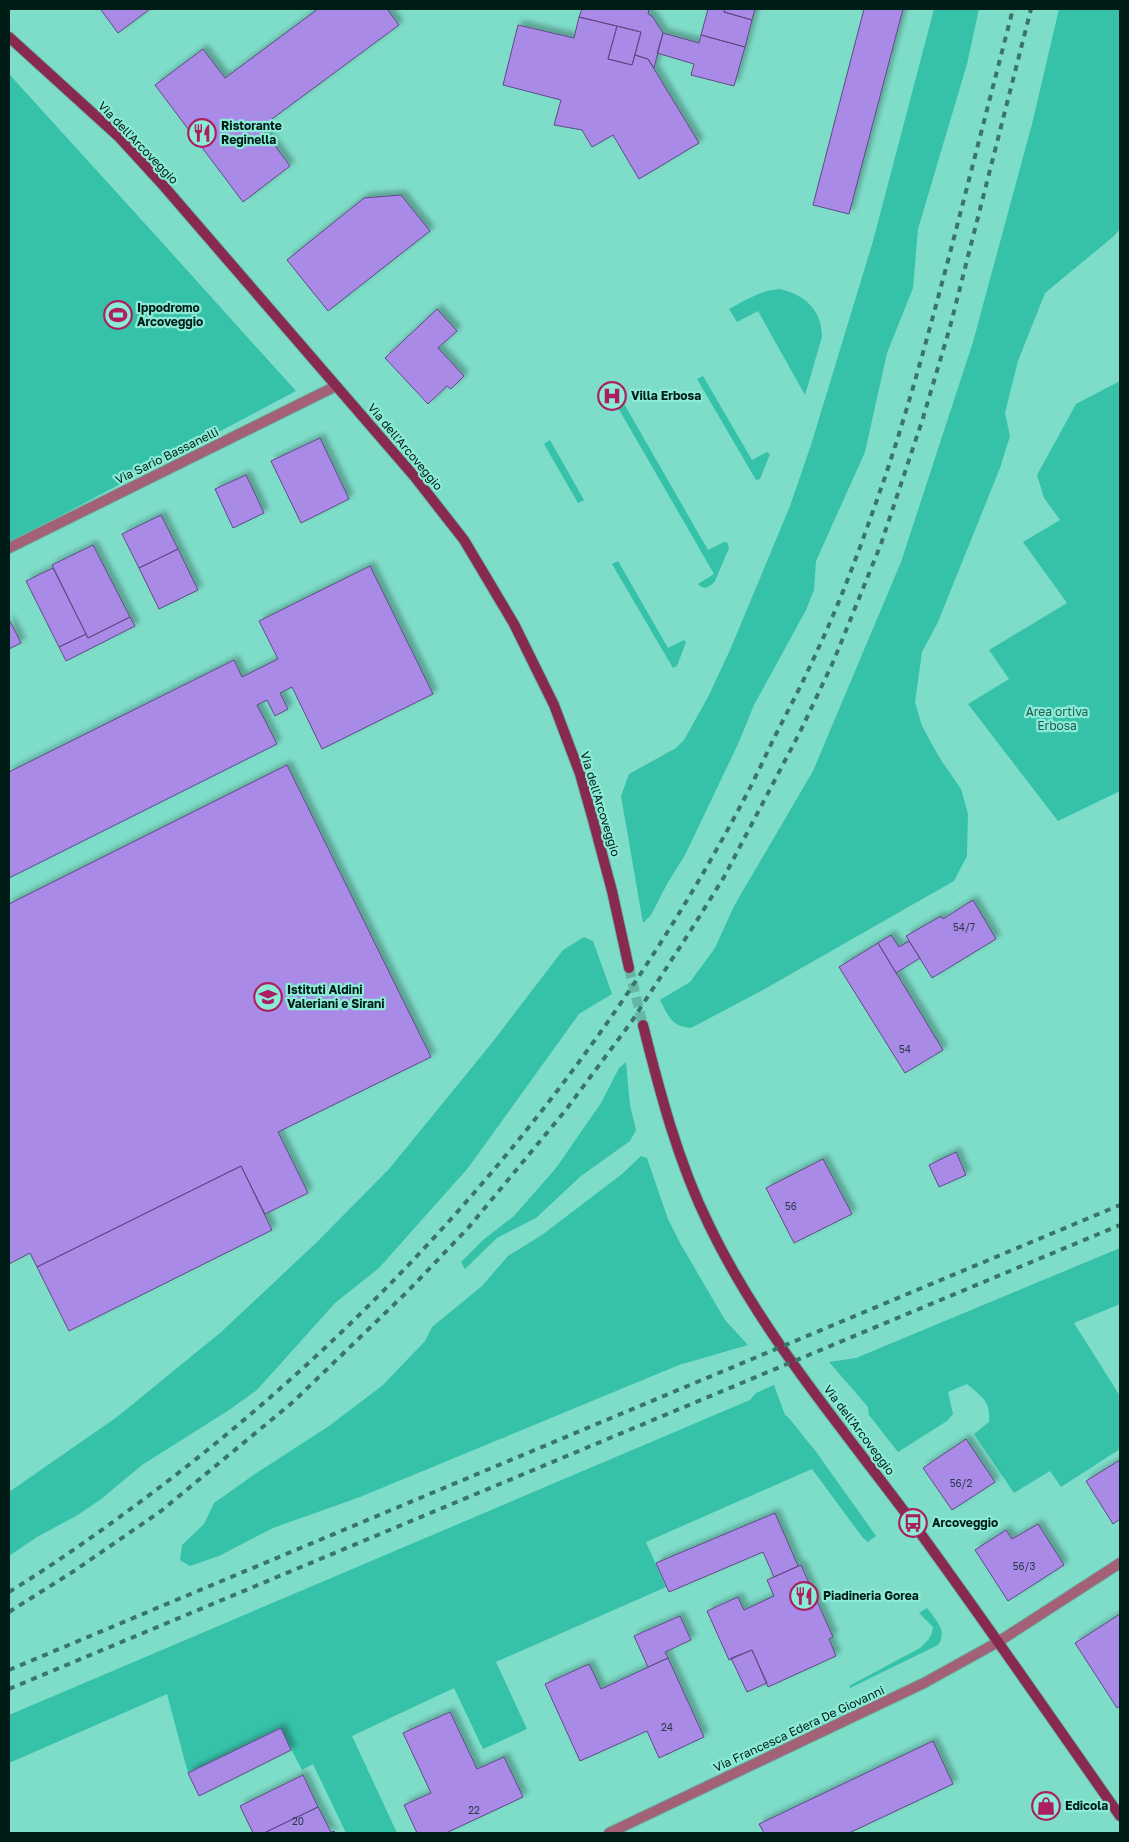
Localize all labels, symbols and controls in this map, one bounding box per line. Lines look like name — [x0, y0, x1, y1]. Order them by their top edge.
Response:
street label: Via dell'Arcoveggio — [95, 98, 182, 187]
restaurant icon: Ristorante Reginella — [187, 118, 217, 148]
place label: Ristorante Reginella — [221, 118, 282, 147]
sports icon: Ippodromo Arcoveggio — [103, 300, 133, 330]
place label: Ippodromo Arcoveggio — [137, 300, 203, 329]
hospital icon: Villa Erbosa — [597, 381, 627, 411]
place label: Villa Erbosa — [631, 388, 701, 403]
street label: Via dell'Arcoveggio — [365, 400, 446, 493]
street label: Via Sario Bassanelli — [113, 424, 221, 487]
park label: Area ortiva Erbosa — [1026, 704, 1088, 733]
street label: Via dell'Arcoveggio — [577, 750, 624, 858]
house number: 54/7 — [953, 921, 975, 933]
school or university icon: Istituti Aldini Valeriani e Sirani — [253, 982, 283, 1012]
place label: Istituti Aldini Valeriani e Sirani — [287, 982, 385, 1011]
house number: 54 — [899, 1043, 911, 1055]
house number: 56 — [785, 1200, 797, 1212]
street label: Via dell'Arcoveggio — [821, 1382, 898, 1478]
house number: 56/2 — [950, 1477, 972, 1489]
bus stop icon: Arcoveggio — [898, 1508, 928, 1538]
place label: Arcoveggio — [932, 1515, 998, 1530]
house number: 56/3 — [1013, 1560, 1035, 1572]
restaurant icon: Piadineria Gorea — [789, 1581, 819, 1611]
place label: Piadineria Gorea — [823, 1588, 919, 1603]
street label: Via Francesca Edera De Giovanni — [711, 1682, 887, 1775]
house number: 24 — [661, 1721, 673, 1733]
shop icon: Edicola — [1031, 1791, 1061, 1821]
place label: Edicola — [1065, 1798, 1108, 1813]
house number: 22 — [468, 1804, 480, 1816]
house number: 20 — [292, 1815, 304, 1827]

